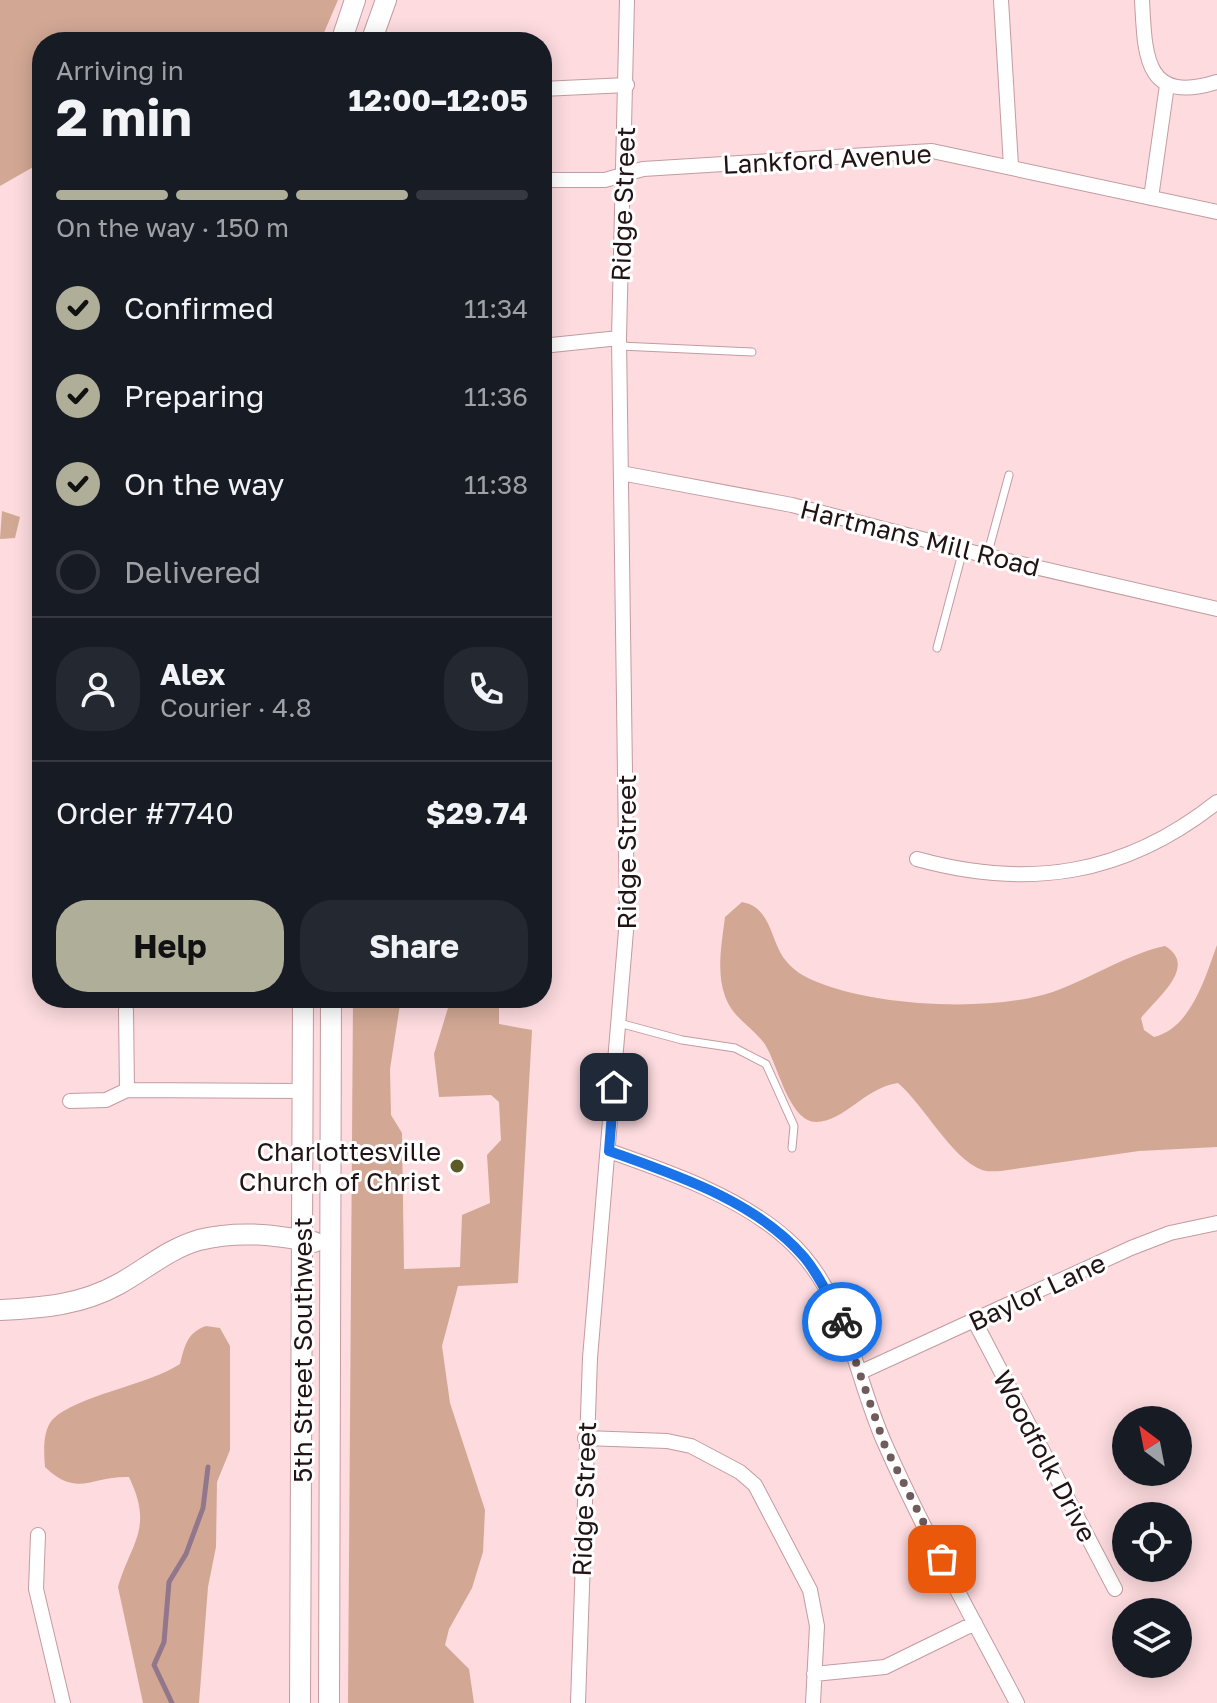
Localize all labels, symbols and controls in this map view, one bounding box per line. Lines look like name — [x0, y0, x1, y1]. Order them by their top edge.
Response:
text: Arriving in — [56, 55, 184, 86]
text: 12:00–12:05 — [349, 82, 528, 118]
text: 2 min — [56, 85, 192, 147]
street label: Ridge Street — [605, 126, 641, 282]
street label: Lankford Avenue — [722, 138, 932, 180]
text: On the way · 150 m — [56, 212, 289, 243]
icon: check — [56, 286, 100, 330]
text: Confirmed — [124, 290, 274, 326]
text: 11:34 — [464, 293, 528, 324]
icon: check — [56, 374, 100, 418]
text: Preparing — [124, 378, 265, 414]
text: 11:36 — [464, 381, 528, 412]
icon: check — [56, 462, 100, 506]
text: On the way — [124, 466, 284, 502]
text: 11:38 — [464, 469, 528, 500]
street label: Hartmans Mill Road — [797, 493, 1043, 583]
text: Delivered — [124, 554, 261, 590]
button: person — [56, 647, 140, 731]
button: phone — [444, 647, 528, 731]
text: Alex — [160, 656, 225, 692]
text: Courier · 4.8 — [160, 692, 312, 723]
street label: Ridge Street — [611, 774, 642, 930]
text: Order #7740 — [56, 795, 234, 831]
text: $29.74 — [426, 795, 528, 831]
button: Help — [56, 900, 284, 992]
button: Share — [300, 900, 528, 992]
pin — [580, 1053, 648, 1121]
icon: home — [592, 1065, 636, 1109]
place label: Charlottesville Church of Christ — [239, 1136, 441, 1197]
marker: Charlottesville Church of Christ — [448, 1157, 466, 1175]
street label: 5th Street Southwest — [287, 1217, 318, 1483]
street label: Baylor Lane — [964, 1247, 1110, 1337]
courier — [802, 1282, 882, 1362]
icon: bike — [820, 1300, 864, 1344]
street label: Woodfolk Drive — [987, 1365, 1103, 1547]
north arrow — [1112, 1406, 1192, 1486]
map controls — [1112, 1406, 1192, 1678]
street label: Ridge Street — [566, 1421, 602, 1577]
button: locate — [1112, 1502, 1192, 1582]
pin — [908, 1525, 976, 1593]
icon: bag — [920, 1537, 964, 1581]
button: layers — [1112, 1598, 1192, 1678]

